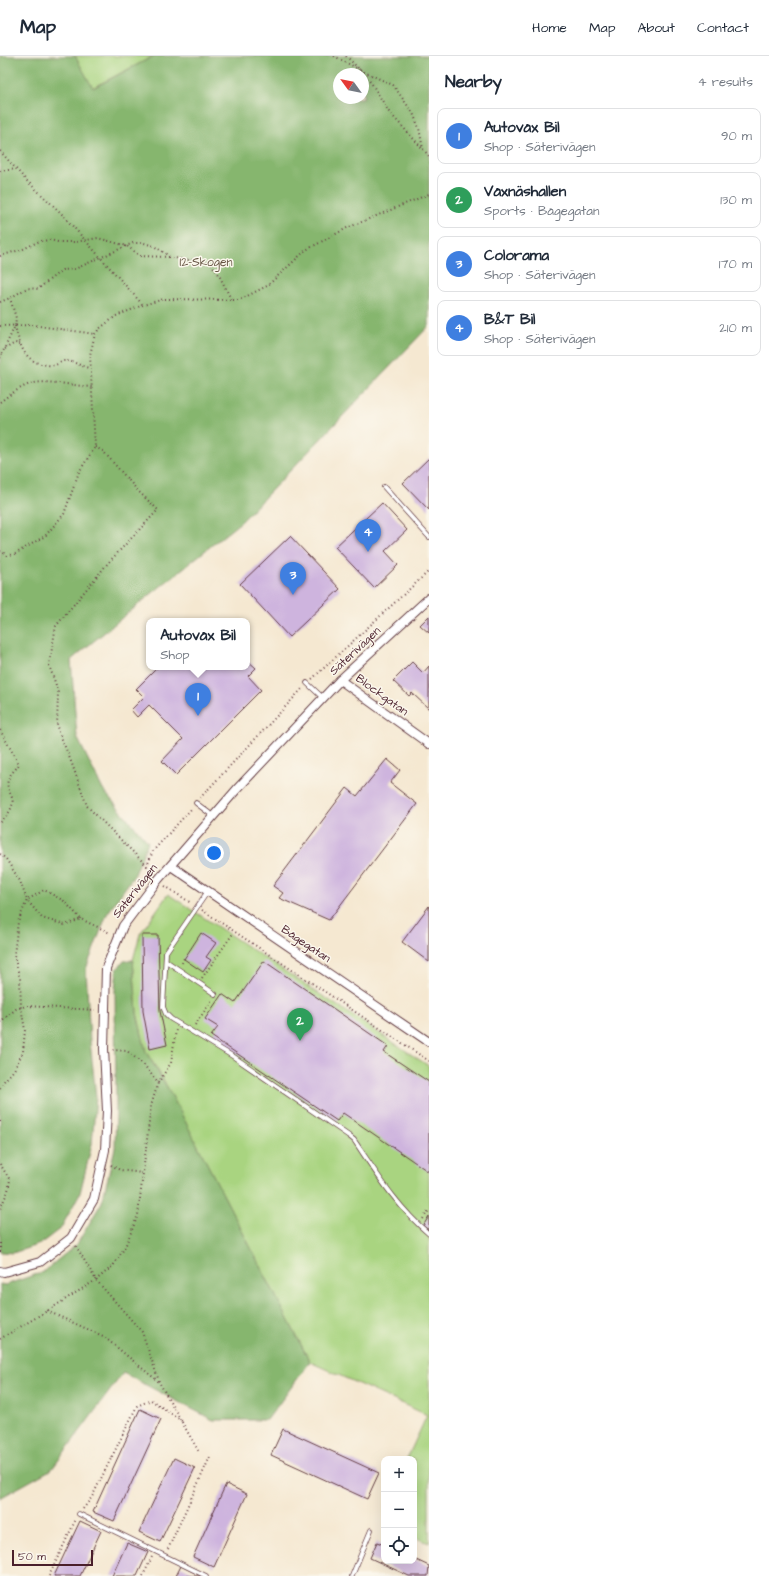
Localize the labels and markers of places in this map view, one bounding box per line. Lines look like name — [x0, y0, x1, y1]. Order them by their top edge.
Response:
pin: 4 — [355, 519, 381, 552]
pin: 3 — [280, 562, 306, 595]
pin: 1 — [185, 683, 211, 716]
pin: 2 — [287, 1008, 313, 1041]

